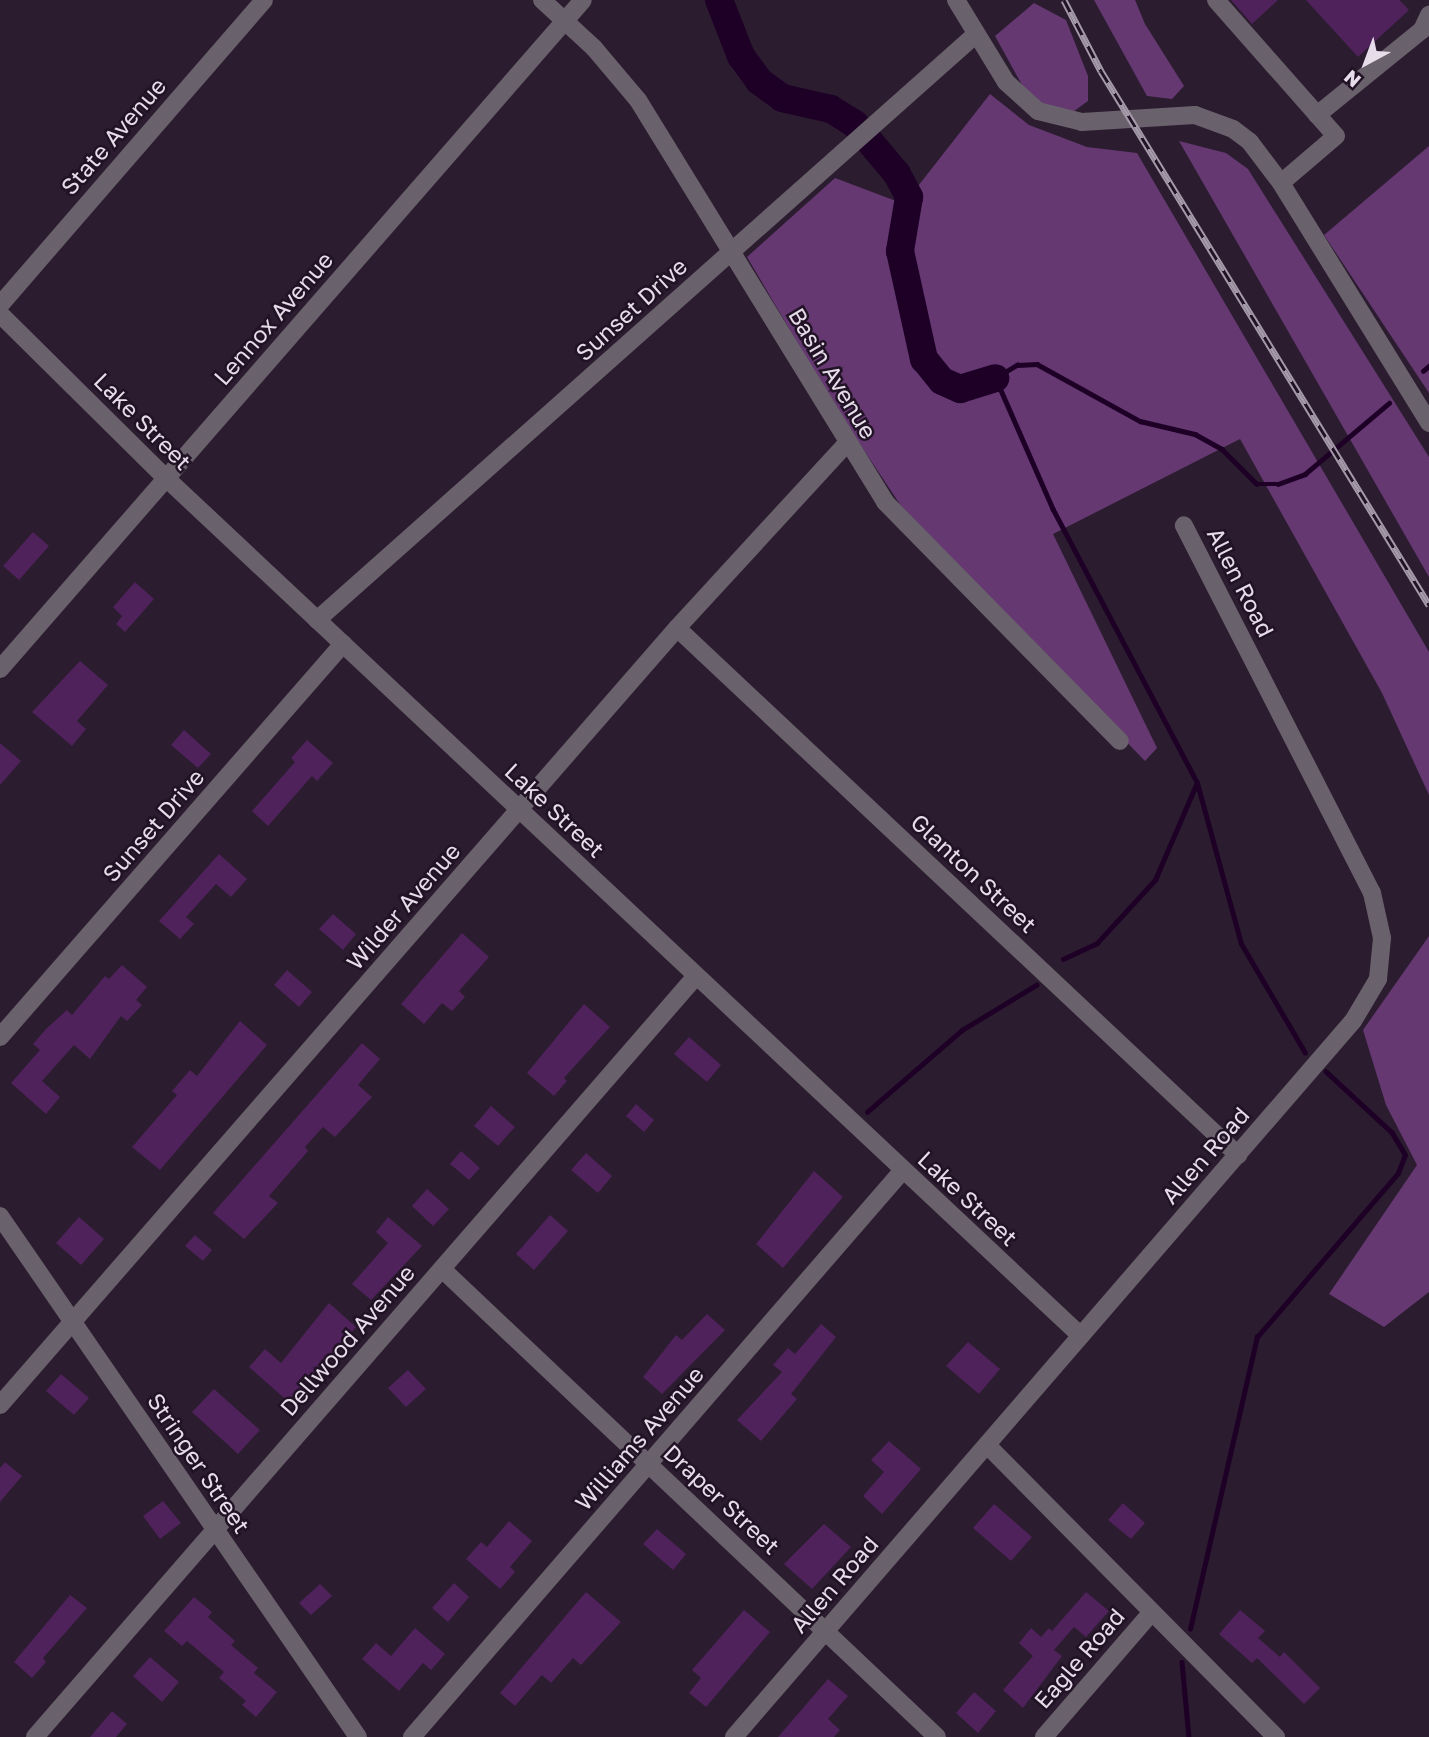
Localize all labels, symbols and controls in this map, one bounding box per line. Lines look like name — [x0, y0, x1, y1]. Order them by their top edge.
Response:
north arrow — [1331, 28, 1401, 98]
text: N — [1339, 66, 1365, 93]
street label: State Avenue — [55, 72, 171, 200]
street label: Lennox Avenue — [208, 246, 338, 390]
street label: Sunset Drive — [570, 252, 692, 366]
street label: Basin Avenue — [783, 303, 883, 443]
street label: Lake Street — [89, 367, 197, 475]
street label: Allen Road — [1202, 523, 1280, 641]
street label: Lake Street — [499, 757, 611, 863]
street label: Sunset Drive — [97, 763, 209, 887]
street label: Glanton Street — [906, 808, 1042, 938]
street label: Wilder Avenue — [341, 837, 465, 975]
street label: Allen Road — [1156, 1101, 1254, 1209]
street label: Lake Street — [912, 1145, 1024, 1251]
street label: Dellwood Avenue — [274, 1259, 420, 1421]
street label: Williams Avenue — [569, 1360, 709, 1516]
street label: Stringer Street — [142, 1388, 256, 1538]
street label: Draper Street — [658, 1438, 786, 1560]
street label: Allen Road — [785, 1530, 883, 1638]
street label: Eagle Road — [1028, 1602, 1130, 1714]

